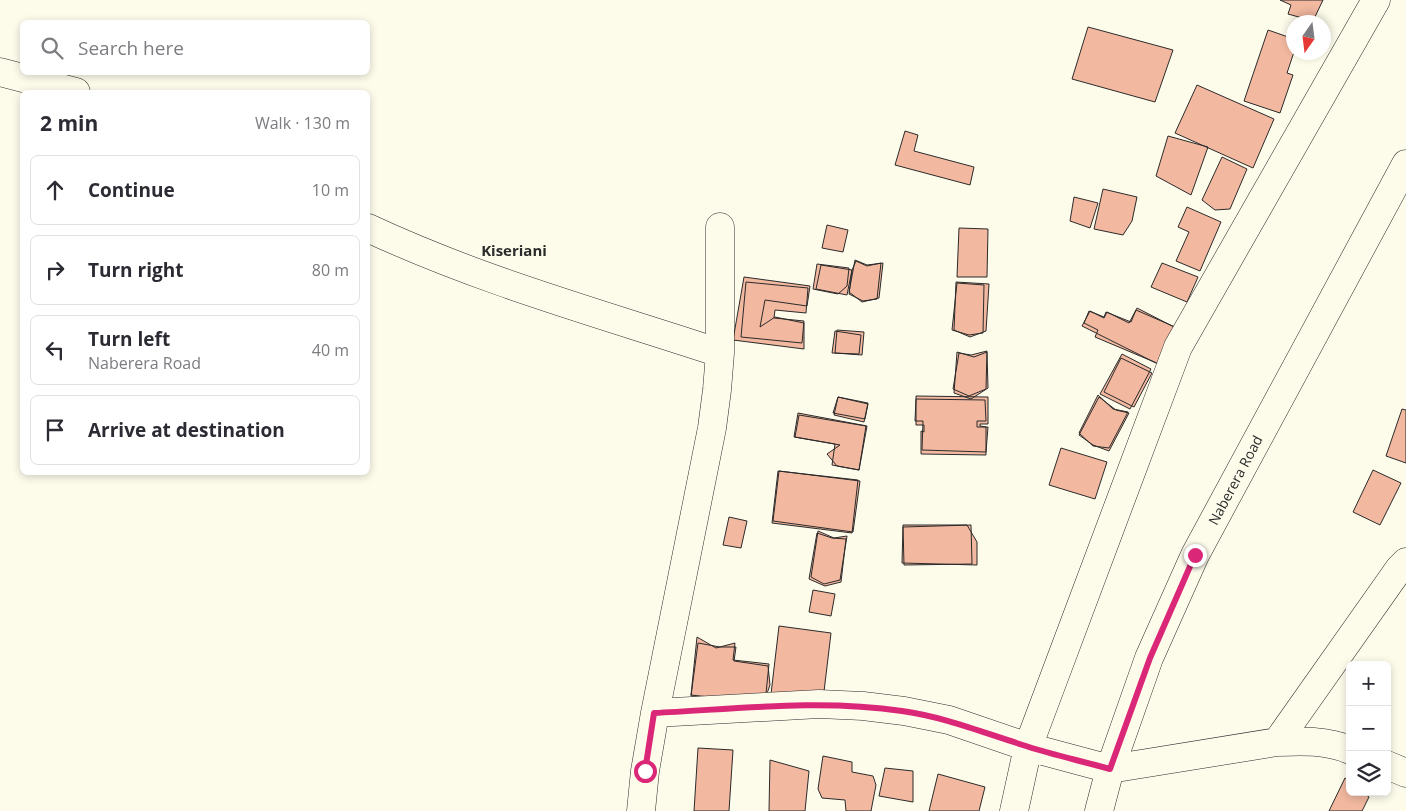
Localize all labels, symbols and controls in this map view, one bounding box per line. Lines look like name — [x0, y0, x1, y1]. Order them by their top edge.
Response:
north arrow — [1286, 15, 1331, 60]
search box — [20, 20, 370, 75]
icon: search — [38, 34, 66, 62]
text: Search here — [78, 35, 184, 61]
text: 2 min — [40, 109, 98, 137]
text: Walk · 130 m — [255, 112, 350, 134]
icon: ahead — [41, 176, 69, 204]
text: Continue — [88, 177, 175, 203]
text: 10 m — [312, 179, 349, 201]
district label: Kiseriani — [481, 240, 547, 260]
icon: right — [41, 256, 69, 284]
text: Turn right — [88, 257, 183, 283]
text: 80 m — [312, 259, 349, 281]
text: Turn left — [88, 326, 170, 352]
icon: left — [41, 336, 69, 364]
text: 40 m — [312, 339, 349, 361]
text: Naberera Road — [88, 352, 201, 374]
icon: arrive — [41, 416, 69, 444]
text: Arrive at destination — [88, 417, 285, 443]
street label: Naberera Road — [1203, 432, 1267, 528]
route end — [1184, 544, 1207, 567]
map controls — [1346, 661, 1391, 796]
button: + — [1346, 661, 1391, 706]
button: − — [1346, 706, 1391, 751]
button: layers — [1346, 751, 1391, 796]
route start — [634, 760, 657, 783]

